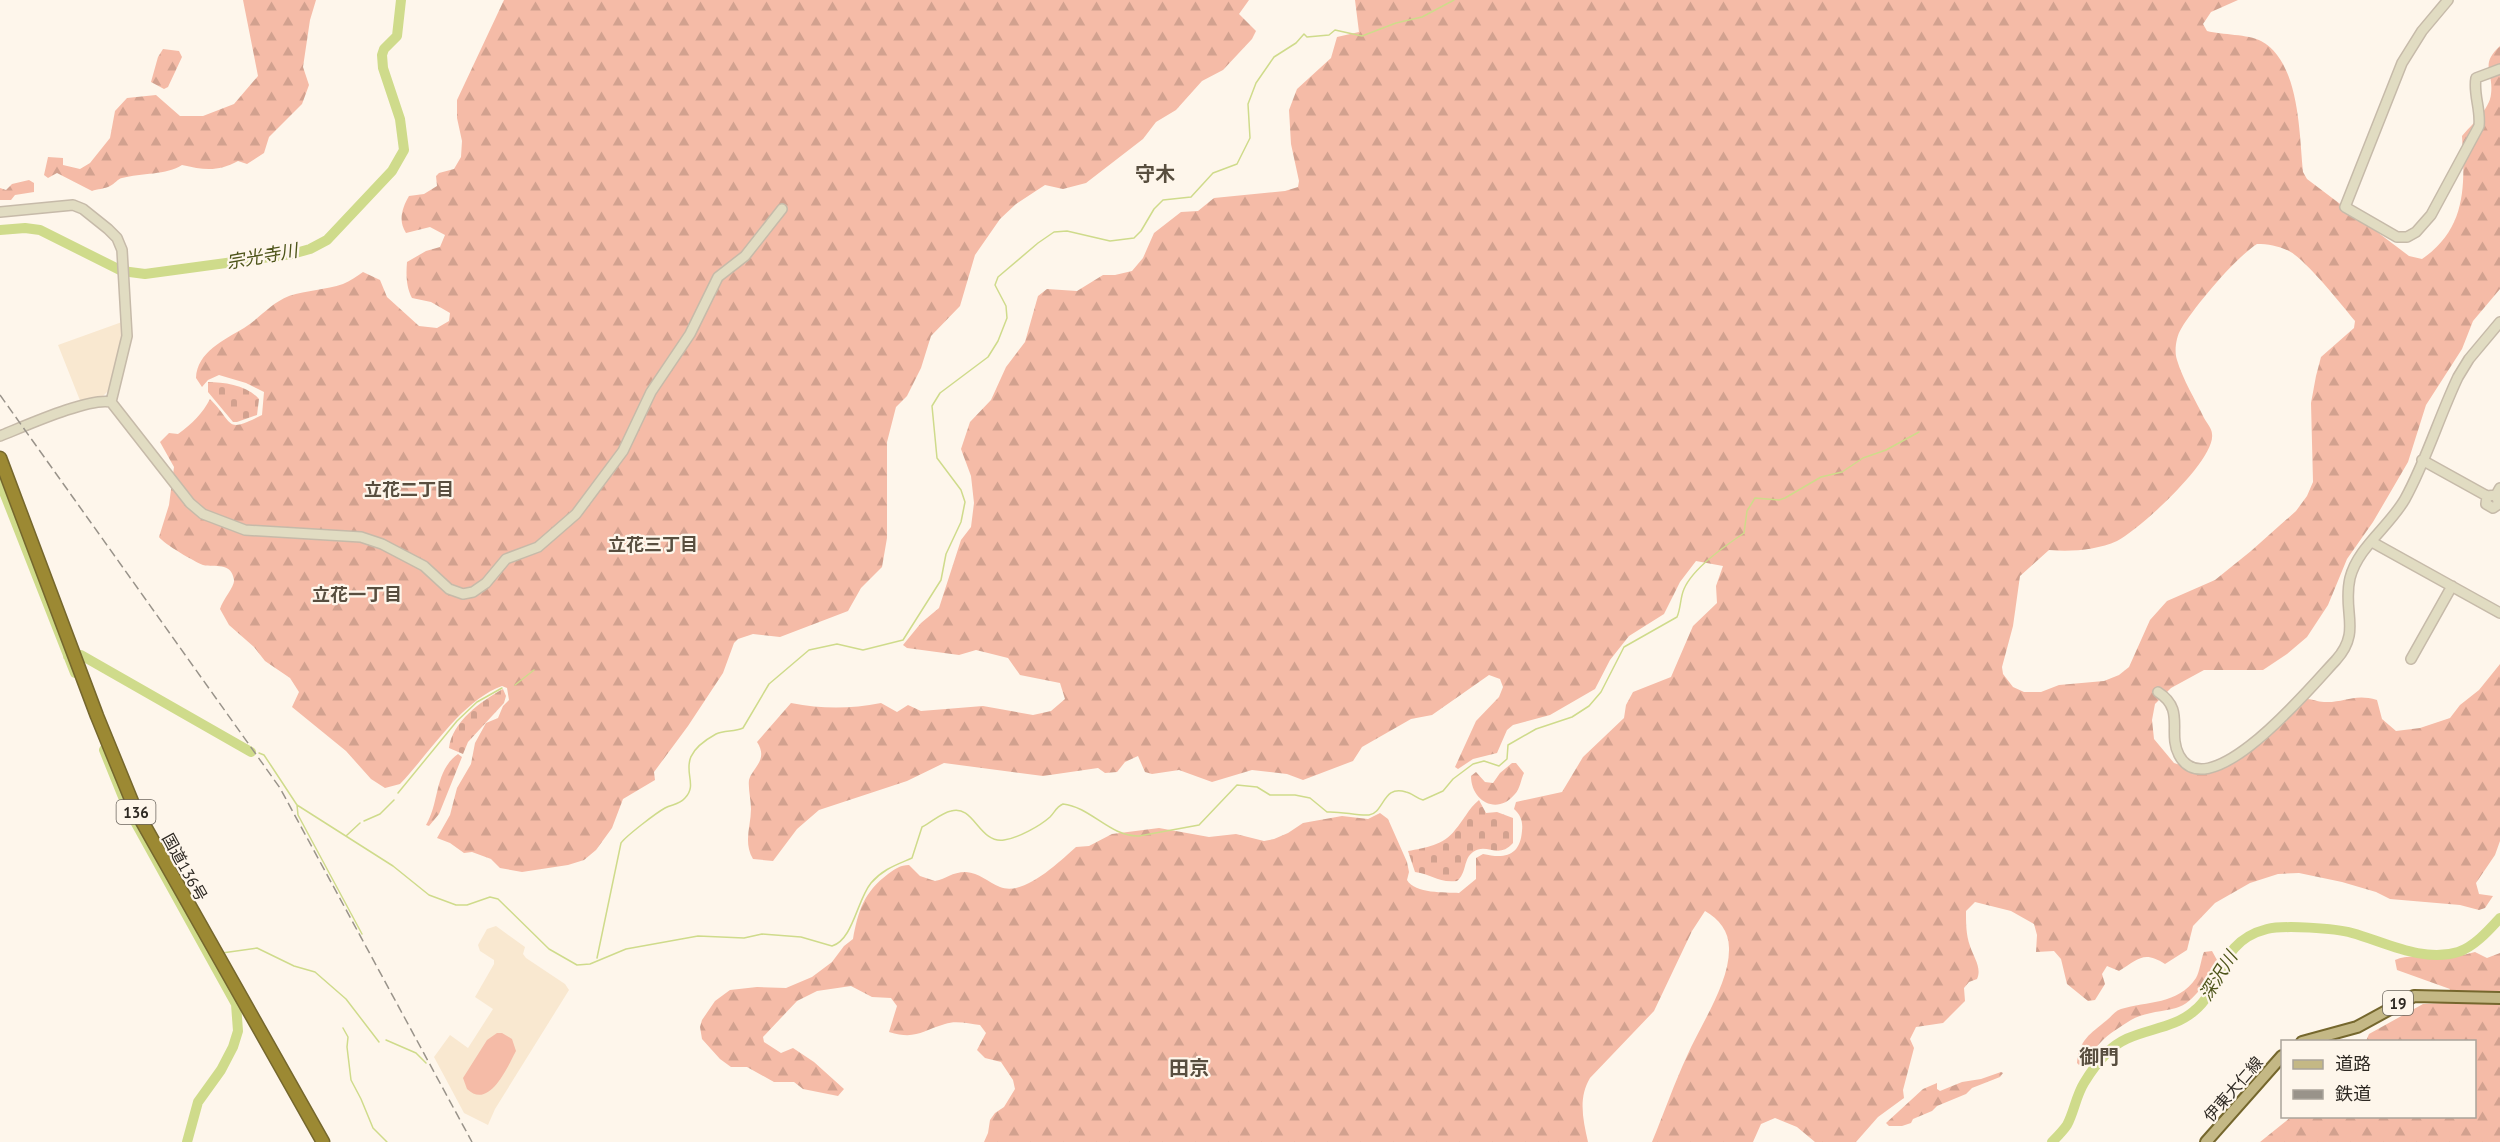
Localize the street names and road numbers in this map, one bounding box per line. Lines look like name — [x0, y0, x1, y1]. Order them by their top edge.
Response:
road number: 136 — [116, 800, 156, 824]
street label: 国道136号 — [158, 830, 212, 904]
road number: 19 — [2383, 991, 2413, 1015]
street label: 伊東大仁線 — [2199, 1052, 2267, 1126]

